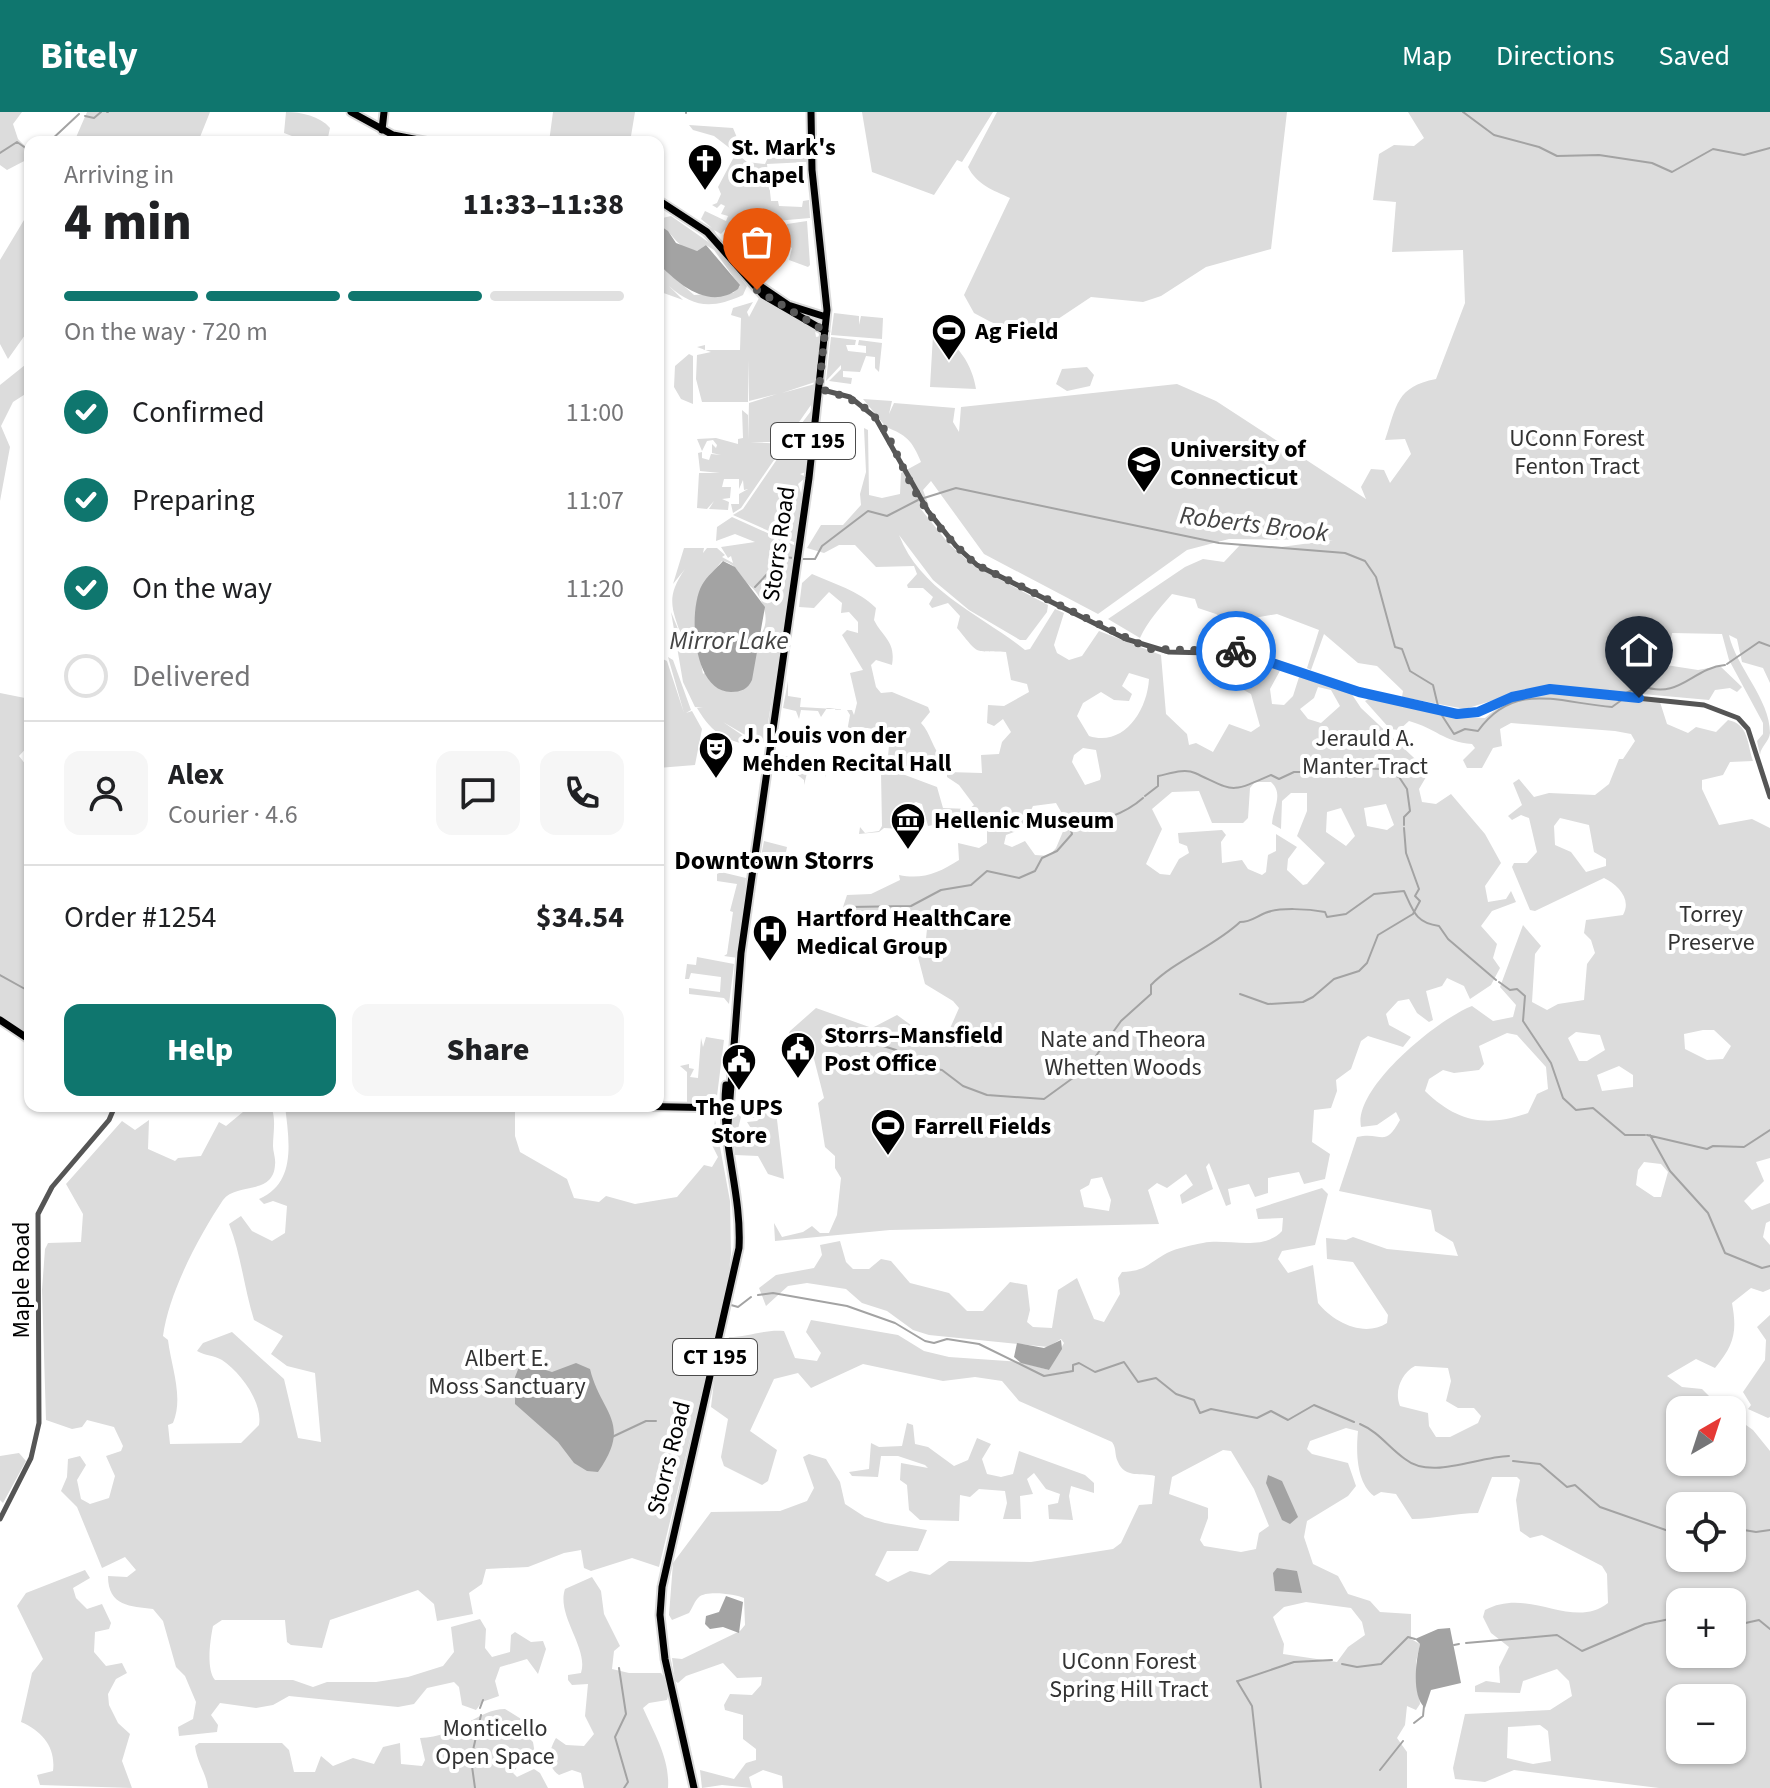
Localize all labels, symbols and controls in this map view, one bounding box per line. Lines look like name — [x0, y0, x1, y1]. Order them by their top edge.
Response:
text: Bitely — [40, 29, 138, 83]
text: Map — [1402, 36, 1452, 76]
text: Directions — [1496, 36, 1615, 76]
text: Saved — [1659, 36, 1730, 76]
place label: St. Mark's Chapel — [731, 130, 836, 193]
church icon: St. Mark's Chapel — [686, 142, 724, 192]
text: Arriving in — [64, 156, 174, 193]
text: 11:33–11:38 — [463, 183, 624, 226]
text: 4 min — [64, 186, 192, 260]
pin — [723, 208, 791, 290]
icon: bag — [735, 220, 779, 264]
sports icon: Ag Field — [930, 312, 968, 362]
text: On the way · 720 m — [64, 313, 268, 350]
place label: Ag Field — [974, 314, 1059, 349]
icon: check — [64, 390, 108, 434]
text: Confirmed — [132, 391, 265, 434]
text: 11:00 — [566, 394, 624, 431]
park label: UConn Forest Fenton Tract — [1509, 421, 1645, 484]
road number: CT 195 — [771, 423, 855, 459]
place label: University of Connecticut — [1170, 432, 1306, 495]
school or university icon: University of Connecticut — [1125, 444, 1163, 494]
icon: check — [64, 478, 108, 522]
text: Preparing — [132, 479, 255, 522]
text: 11:07 — [566, 482, 624, 519]
street label: Storrs Road — [754, 484, 804, 604]
water label: Roberts Brook — [1178, 497, 1331, 552]
icon: check — [64, 566, 108, 610]
text: On the way — [132, 567, 272, 610]
text: 11:20 — [566, 570, 624, 607]
courier — [1196, 611, 1276, 691]
pin — [1605, 616, 1673, 698]
water label: Mirror Lake — [669, 622, 789, 659]
icon: home — [1617, 628, 1661, 672]
icon: bike — [1214, 629, 1258, 673]
text: Delivered — [132, 655, 251, 698]
place label: J. Louis von der Mehden Recital Hall — [742, 718, 952, 781]
park label: Jerauld A. Manter Tract — [1302, 721, 1428, 784]
theatre icon: J. Louis von der Mehden Recital Hall — [697, 730, 735, 780]
button: person — [64, 751, 148, 835]
button: chat — [436, 751, 520, 835]
button: phone — [540, 751, 624, 835]
text: Alex — [168, 753, 224, 796]
text: Courier · 4.6 — [168, 796, 298, 833]
museum icon: Hellenic Museum — [889, 801, 927, 851]
place label: Hellenic Museum — [934, 803, 1114, 838]
district label: Downtown Storrs — [674, 842, 874, 879]
text: Order #1254 — [64, 896, 217, 939]
text: $34.54 — [536, 896, 624, 939]
park label: Torrey Preserve — [1667, 897, 1755, 960]
place label: Hartford HealthCare Medical Group — [796, 901, 1011, 964]
hospital icon: Hartford HealthCare Medical Group — [751, 913, 789, 963]
button: Help — [64, 1004, 336, 1096]
button: Share — [352, 1004, 624, 1096]
place label: Storrs–Mansfield Post Office — [824, 1018, 1003, 1081]
park label: Nate and Theora Whetten Woods — [1040, 1022, 1206, 1085]
public building icon: Storrs–Mansfield Post Office — [779, 1030, 817, 1080]
public building icon: The UPS Store — [720, 1042, 758, 1092]
place label: The UPS Store — [695, 1090, 783, 1153]
sports icon: Farrell Fields — [869, 1107, 907, 1157]
place label: Farrell Fields — [914, 1109, 1051, 1144]
street label: Maple Road — [4, 1221, 39, 1339]
road number: CT 195 — [673, 1339, 757, 1375]
park label: Albert E. Moss Sanctuary — [428, 1341, 586, 1404]
north arrow — [1666, 1396, 1746, 1476]
map controls — [1666, 1396, 1746, 1764]
street label: Storrs Road — [638, 1397, 700, 1519]
button: locate — [1666, 1492, 1746, 1572]
button: + — [1666, 1588, 1746, 1668]
park label: UConn Forest Spring Hill Tract — [1049, 1644, 1209, 1707]
button: − — [1666, 1684, 1746, 1764]
park label: Monticello Open Space — [435, 1711, 555, 1774]

